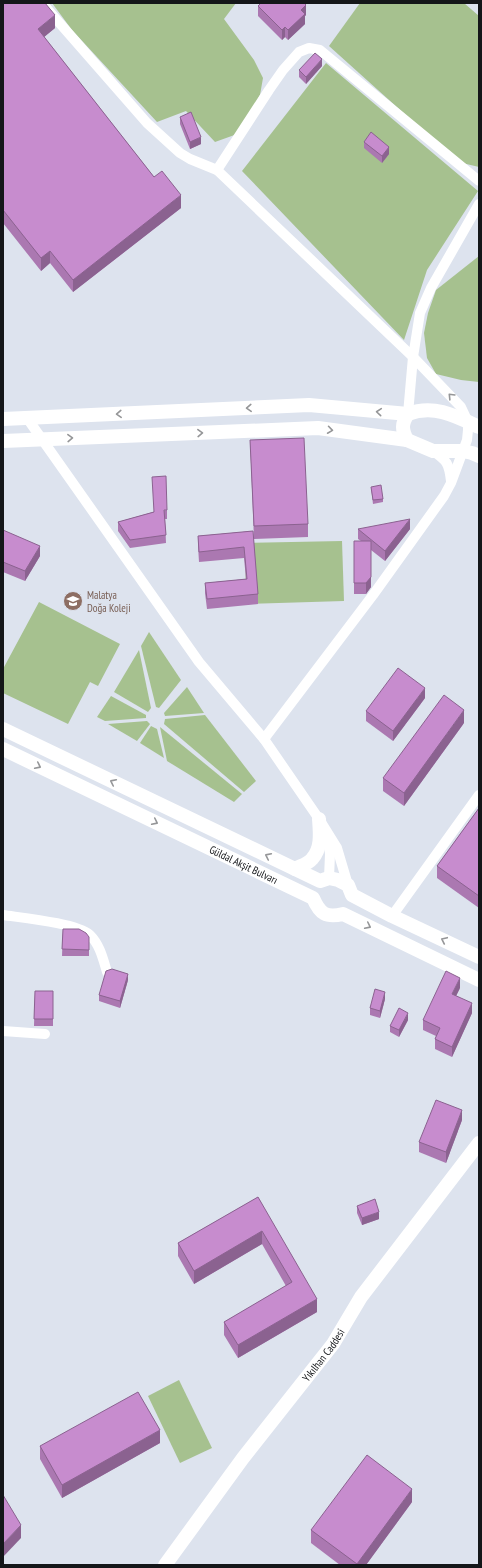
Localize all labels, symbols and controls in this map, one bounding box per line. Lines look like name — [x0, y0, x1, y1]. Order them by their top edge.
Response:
one-way arrow — [448, 393, 456, 401]
one-way arrow — [246, 403, 252, 412]
one-way arrow — [376, 407, 382, 416]
one-way arrow — [116, 409, 122, 418]
one-way arrow — [327, 425, 333, 434]
one-way arrow — [197, 429, 203, 437]
one-way arrow — [67, 434, 73, 443]
place label: Malatya Doğa Koleji — [87, 588, 131, 615]
school or university icon: Malatya Doğa Koleji — [62, 590, 84, 612]
one-way arrow — [34, 761, 41, 769]
one-way arrow — [110, 779, 118, 787]
one-way arrow — [151, 817, 159, 825]
street label: Güldal Akşit Bulvarı — [207, 842, 280, 887]
one-way arrow — [265, 853, 273, 861]
one-way arrow — [363, 921, 371, 929]
one-way arrow — [440, 937, 448, 945]
street label: Yıkılhan Caddesi — [299, 1326, 348, 1384]

